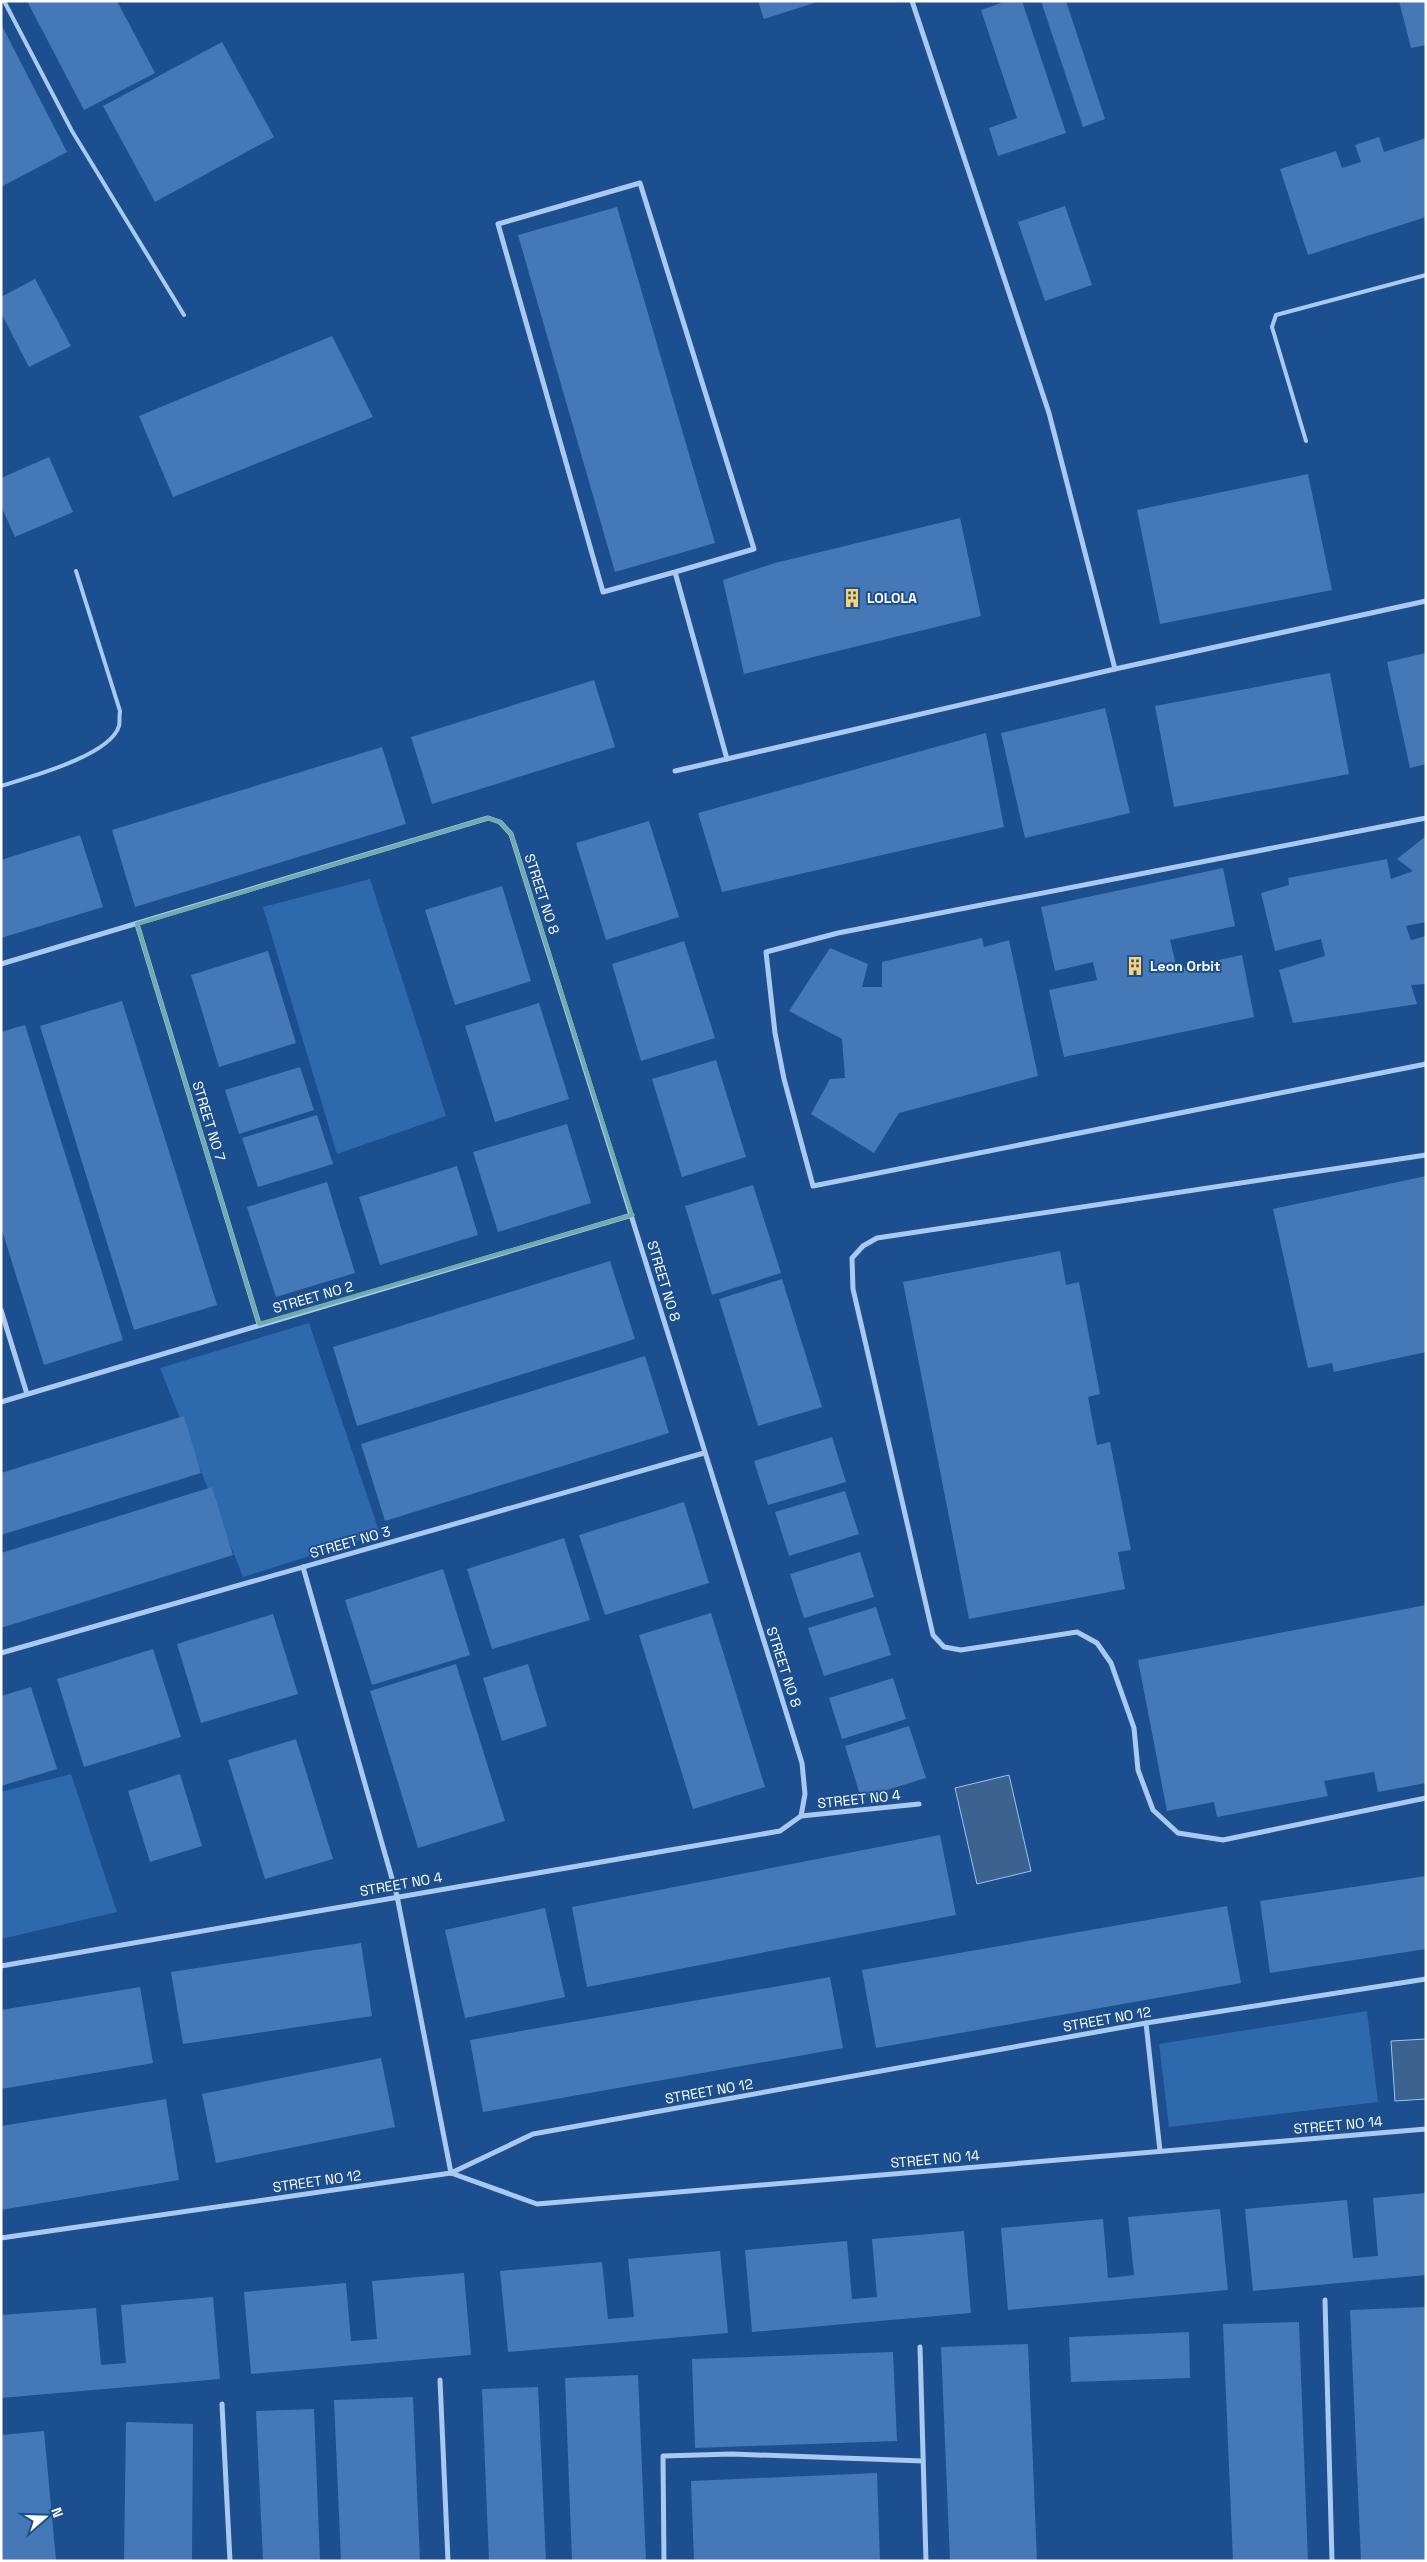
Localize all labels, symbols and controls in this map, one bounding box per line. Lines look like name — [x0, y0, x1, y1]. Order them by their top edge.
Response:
building icon: LOLOLA — [841, 587, 863, 609]
place label: LOLOLA — [867, 589, 917, 607]
street label: STREET NO 8 — [521, 852, 564, 937]
building icon: Leon Orbit — [1124, 955, 1146, 977]
place label: Leon Orbit — [1150, 957, 1220, 975]
street label: STREET NO 7 — [188, 1079, 230, 1163]
street label: STREET NO 8 — [643, 1238, 685, 1324]
street label: STREET NO 2 — [271, 1277, 355, 1317]
street label: STREET NO 3 — [308, 1522, 392, 1562]
street label: STREET NO 8 — [763, 1625, 806, 1710]
street label: STREET NO 4 — [817, 1786, 902, 1812]
street label: STREET NO 4 — [358, 1868, 444, 1900]
street label: STREET NO 12 — [1062, 2002, 1152, 2036]
street label: STREET NO 12 — [664, 2074, 754, 2108]
street label: STREET NO 14 — [1293, 2112, 1384, 2138]
street label: STREET NO 14 — [890, 2146, 981, 2172]
street label: STREET NO 12 — [272, 2166, 362, 2196]
north arrow — [20, 2492, 70, 2542]
text: N — [47, 2505, 67, 2520]

